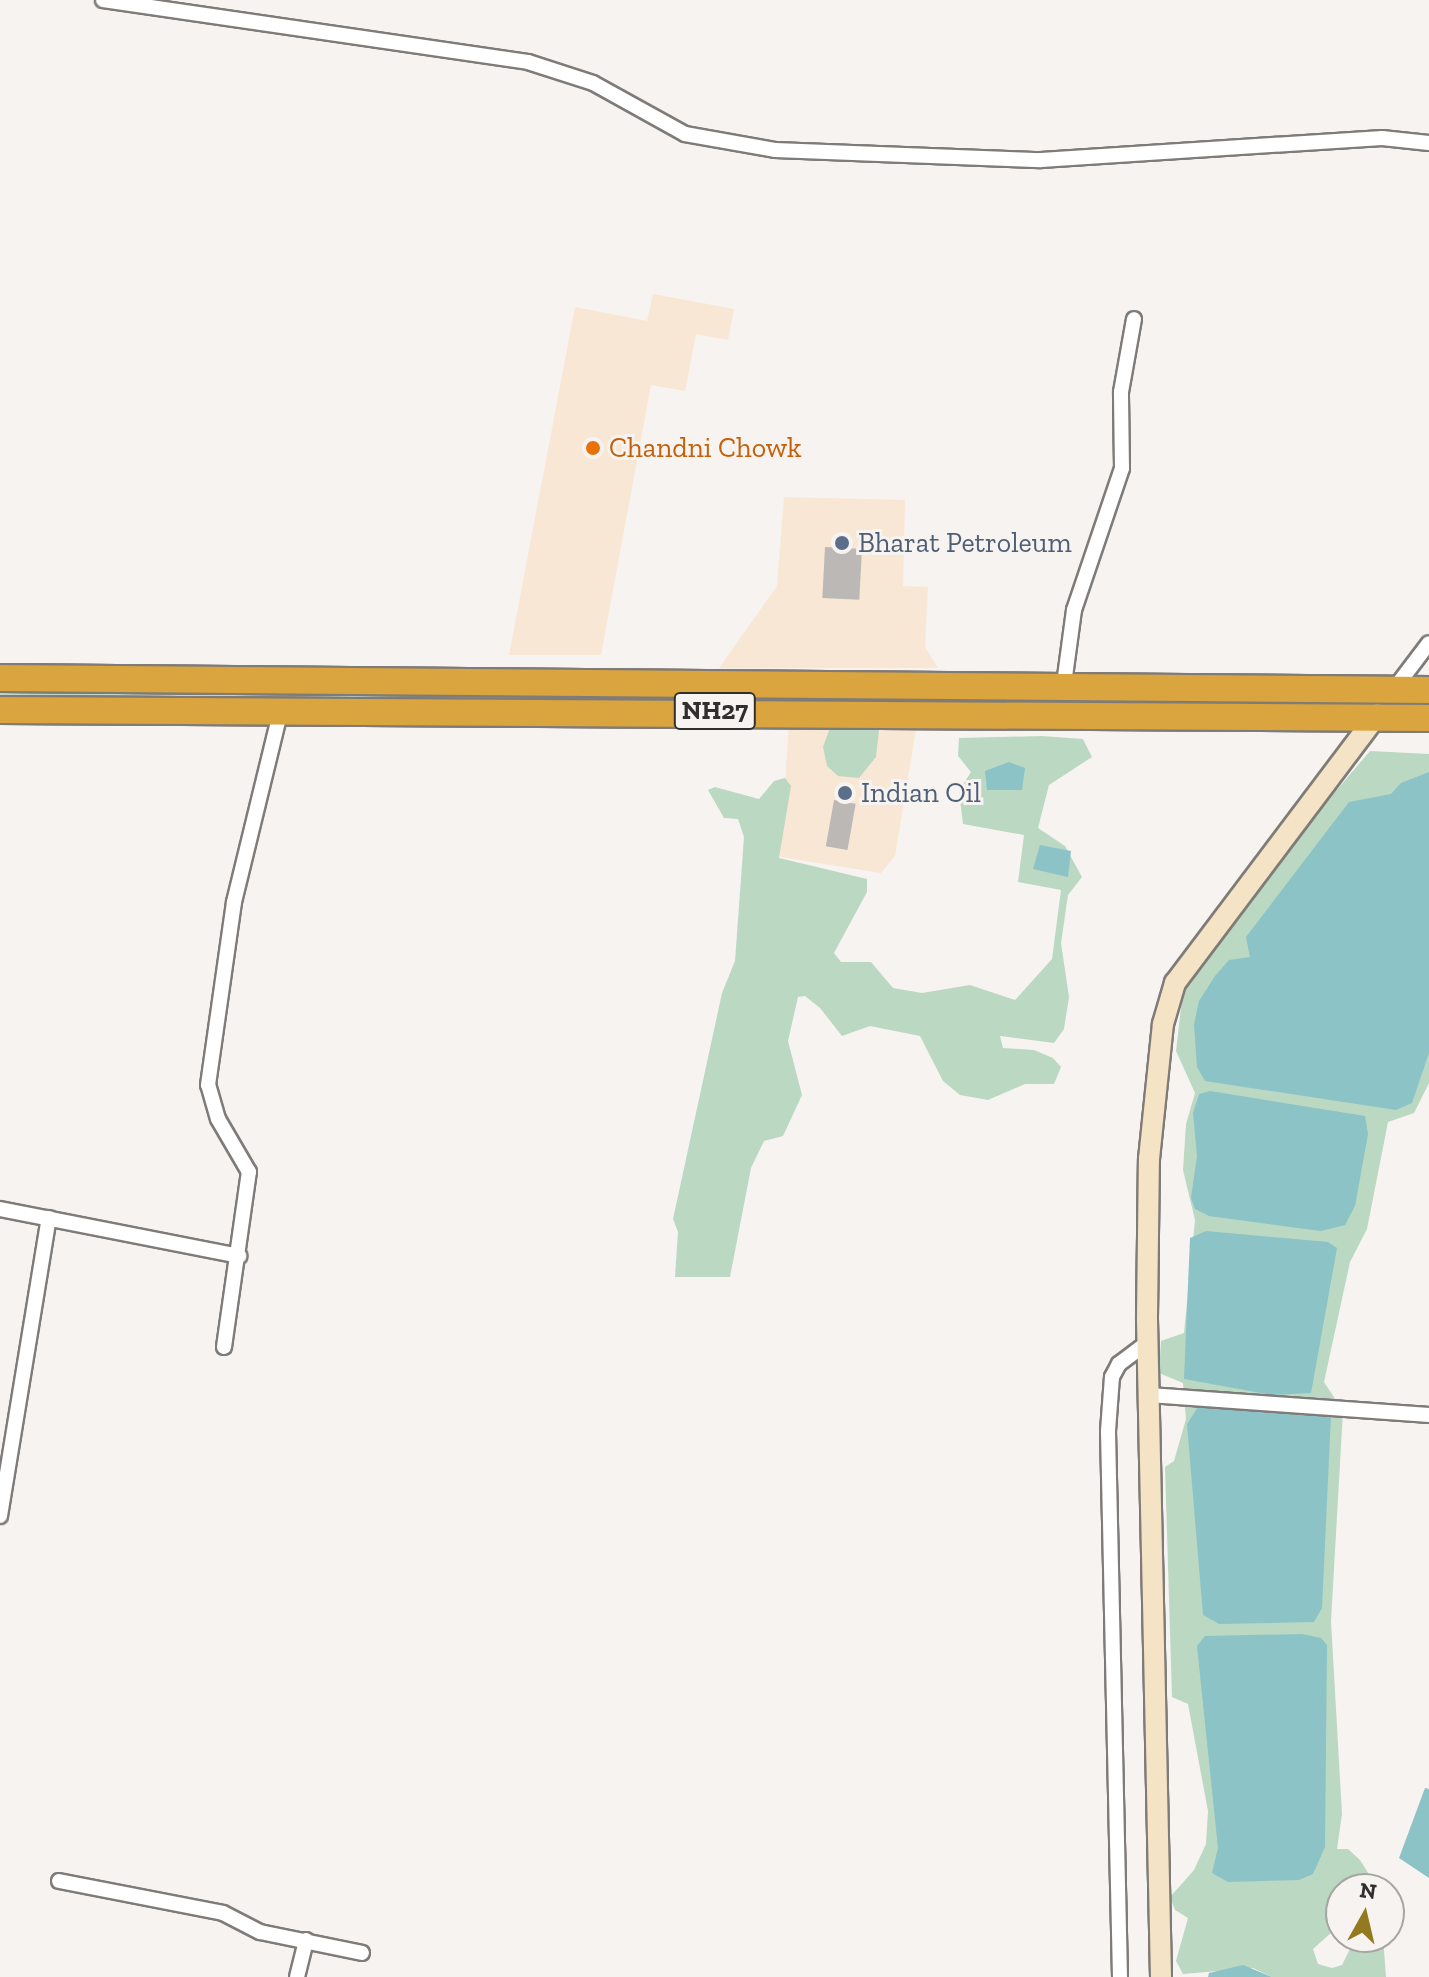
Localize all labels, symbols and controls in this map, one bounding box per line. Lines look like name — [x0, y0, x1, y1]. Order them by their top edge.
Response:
place label: Chandni Chowk — [609, 431, 802, 465]
marker: Chandni Chowk — [584, 439, 602, 457]
place label: Bharat Petroleum — [858, 526, 1072, 560]
marker: Bharat Petroleum — [833, 534, 851, 552]
road number: NH27 — [673, 689, 757, 733]
place label: Indian Oil — [861, 776, 981, 810]
marker: Indian Oil — [836, 784, 854, 802]
north arrow — [1325, 1873, 1405, 1953]
text: N — [1358, 1876, 1378, 1905]

